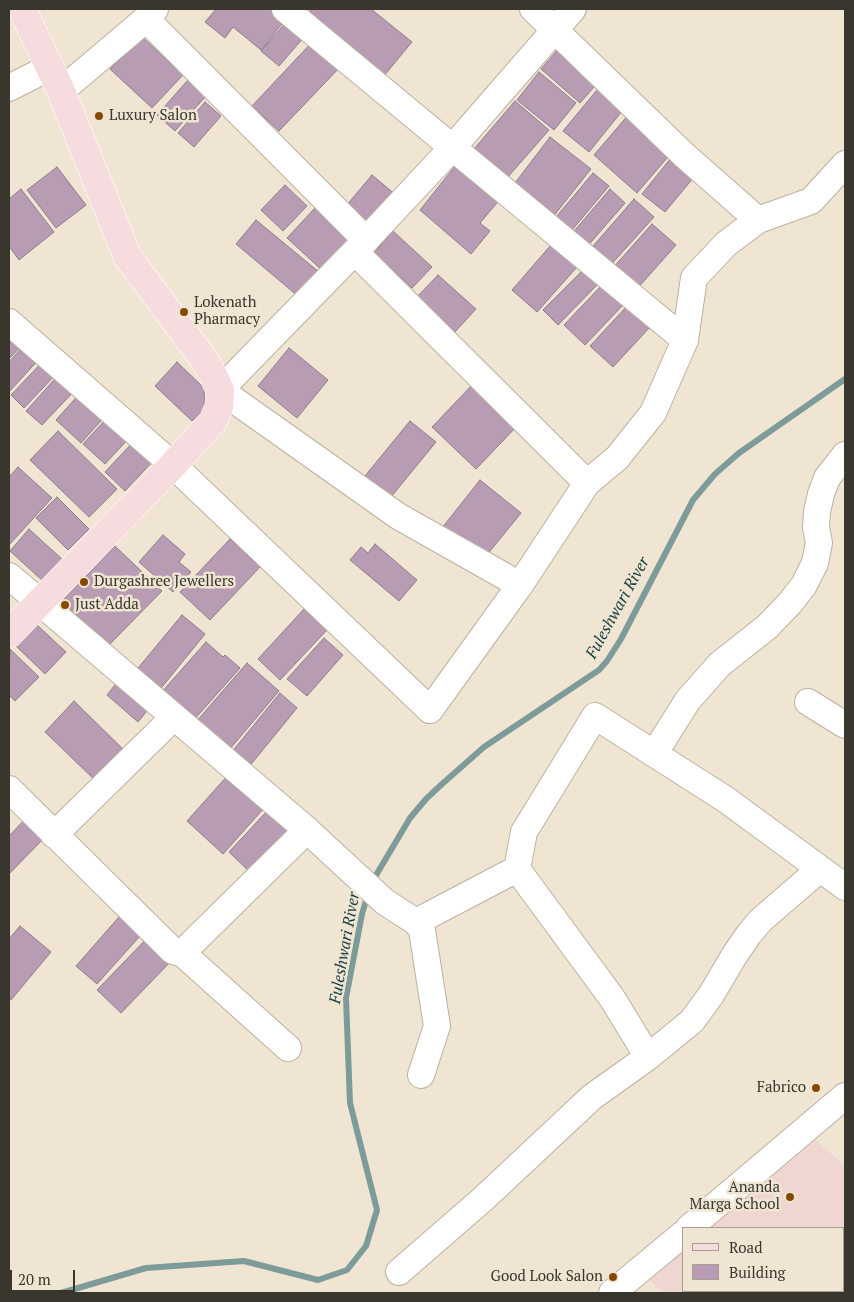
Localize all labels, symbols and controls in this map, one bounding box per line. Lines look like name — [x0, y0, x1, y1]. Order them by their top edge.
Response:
place label: Luxury Salon — [109, 107, 197, 125]
marker: Luxury Salon — [93, 110, 105, 122]
place label: Lokenath Pharmacy — [194, 294, 260, 329]
marker: Lokenath Pharmacy — [178, 306, 190, 318]
water label: Fuleshwari River — [582, 554, 654, 662]
place label: Durgashree Jewellers — [94, 573, 234, 591]
marker: Durgashree Jewellers — [78, 576, 90, 588]
place label: Just Adda — [75, 596, 139, 614]
marker: Just Adda — [59, 599, 71, 611]
water label: Fuleshwari River — [326, 891, 364, 1005]
place label: Fabrico — [757, 1079, 806, 1097]
marker: Fabrico — [810, 1082, 822, 1094]
place label: Ananda Marga School — [690, 1179, 780, 1214]
marker: Ananda Marga School — [784, 1191, 796, 1203]
legend — [682, 1227, 844, 1292]
text: Road — [729, 1237, 762, 1257]
scale bar — [12, 1260, 78, 1292]
text: Building — [729, 1262, 786, 1282]
place label: Good Look Salon — [491, 1268, 603, 1286]
text: 20 m — [18, 1269, 51, 1289]
marker: Good Look Salon — [607, 1271, 619, 1283]

